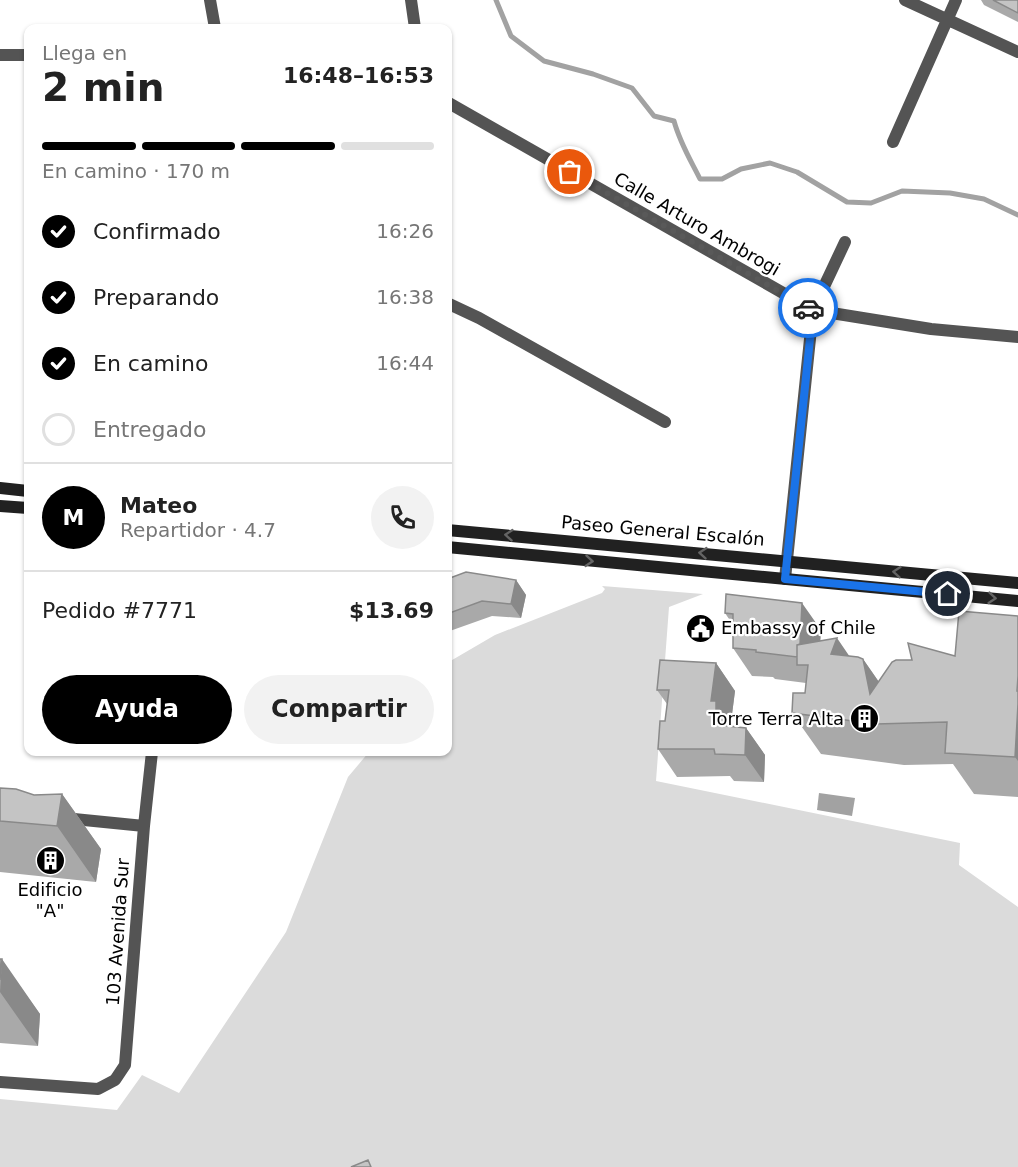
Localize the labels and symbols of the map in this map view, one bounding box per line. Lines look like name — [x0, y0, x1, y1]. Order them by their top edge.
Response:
pin — [544, 146, 595, 197]
street label: Calle Arturo Ambrogi — [611, 167, 784, 280]
courier — [778, 278, 838, 338]
street label: Paseo General Escalón — [561, 511, 766, 550]
one-way arrow — [504, 529, 513, 542]
one-way arrow — [698, 547, 707, 560]
one-way arrow — [584, 554, 593, 567]
one-way arrow — [893, 566, 902, 579]
pin — [922, 568, 973, 619]
one-way arrow — [988, 591, 997, 604]
public building icon: Embassy of Chile — [684, 612, 716, 644]
place label: Embassy of Chile — [721, 617, 876, 638]
building icon: Torre Terra Alta — [849, 703, 881, 735]
place label: Torre Terra Alta — [708, 708, 844, 729]
building icon: Edificio "A" — [34, 845, 66, 877]
street label: 103 Avenida Sur — [102, 857, 133, 1006]
place label: Edificio "A" — [17, 879, 83, 921]

